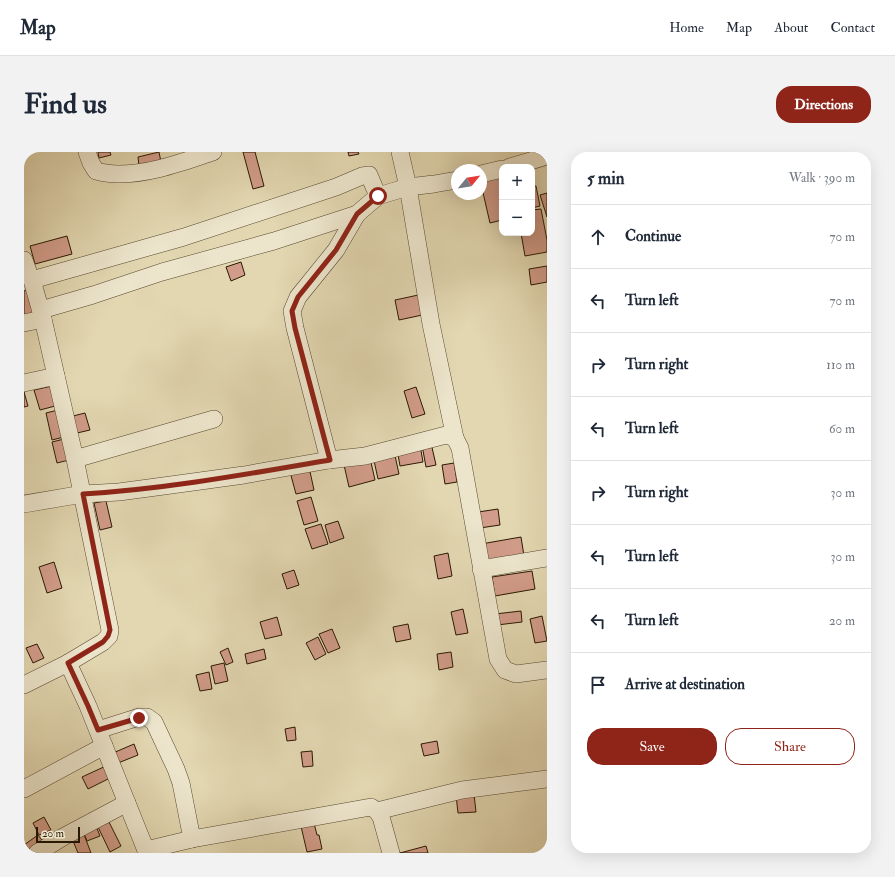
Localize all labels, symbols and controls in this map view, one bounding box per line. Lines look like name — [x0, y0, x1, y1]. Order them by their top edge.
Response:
text: Map — [20, 16, 56, 40]
text: Home — [669, 19, 704, 36]
text: Map — [726, 19, 752, 36]
text: About — [774, 19, 808, 36]
text: Contact — [830, 19, 875, 36]
button: Directions — [776, 86, 871, 123]
text: Find us — [24, 87, 107, 122]
north arrow — [451, 164, 487, 200]
map controls — [499, 164, 535, 236]
button: + — [499, 164, 535, 200]
text: 5 min — [587, 168, 625, 189]
text: Walk · 390 m — [789, 170, 855, 186]
route start — [369, 187, 387, 205]
button: − — [499, 200, 535, 236]
icon: ahead — [587, 226, 609, 248]
text: Continue — [625, 227, 681, 246]
text: 70 m — [830, 229, 855, 245]
icon: left — [587, 290, 609, 312]
text: Turn left — [625, 291, 679, 310]
text: 70 m — [830, 293, 855, 309]
icon: right — [587, 354, 609, 376]
text: Turn right — [625, 355, 688, 374]
text: 110 m — [826, 357, 855, 373]
icon: left — [587, 418, 609, 440]
text: Turn left — [625, 419, 679, 438]
text: 60 m — [829, 421, 855, 437]
icon: right — [587, 482, 609, 504]
text: Turn right — [625, 483, 688, 502]
text: 30 m — [831, 485, 855, 501]
icon: left — [587, 546, 609, 568]
text: Turn left — [625, 547, 679, 566]
text: 30 m — [831, 549, 855, 565]
icon: left — [587, 610, 609, 632]
text: Turn left — [625, 611, 679, 630]
text: 20 m — [829, 613, 855, 629]
icon: arrive — [587, 674, 609, 696]
text: Arrive at destination — [625, 675, 745, 694]
route end — [130, 709, 148, 727]
button: Save — [587, 728, 717, 765]
button: Share — [725, 728, 855, 765]
scale bar — [36, 825, 80, 844]
text: 20 m — [42, 827, 64, 840]

